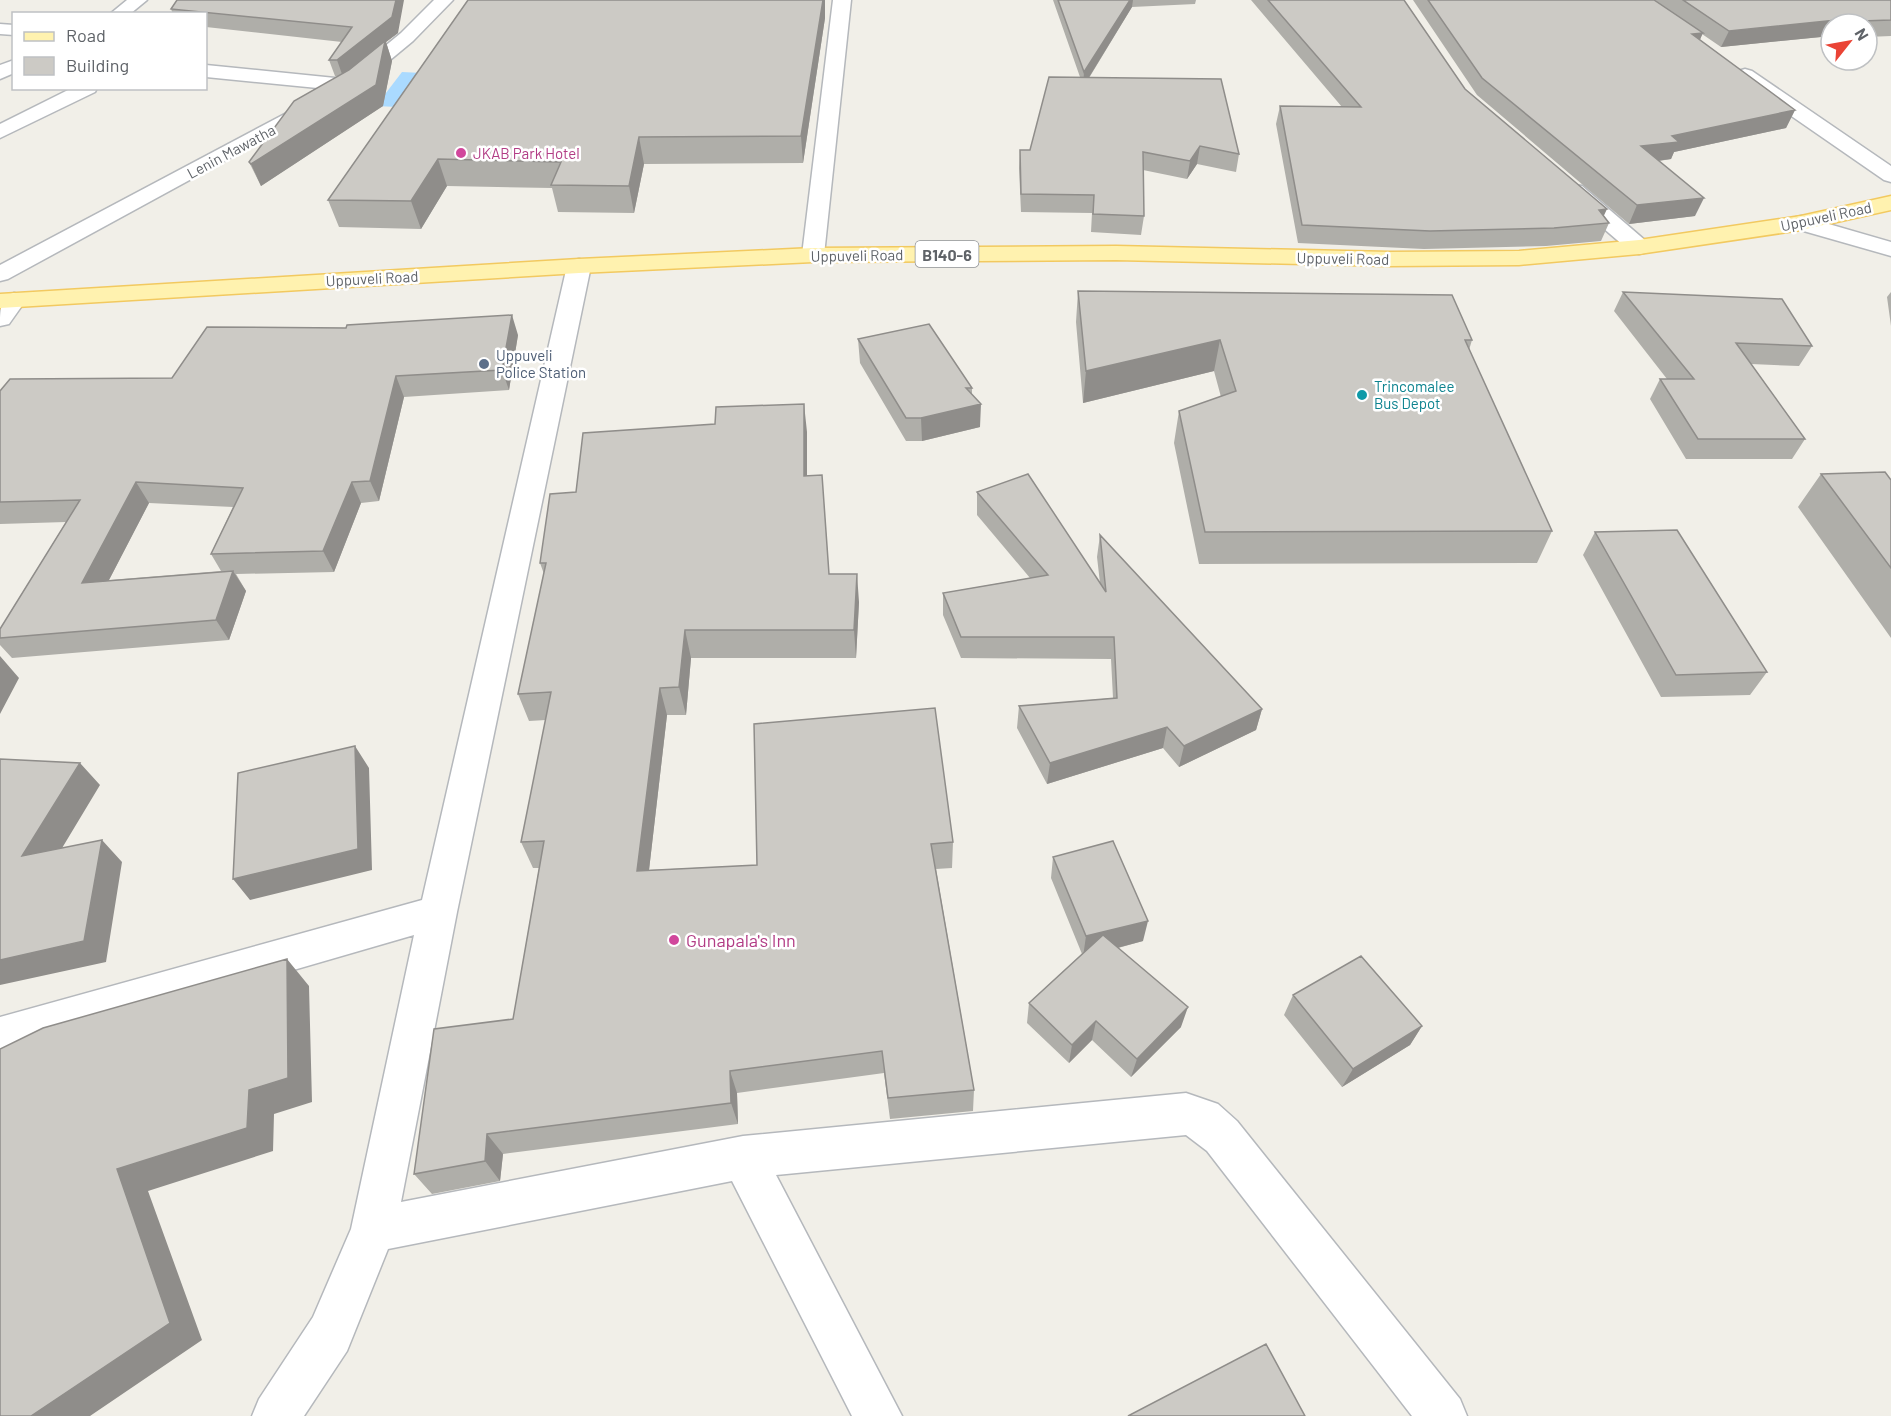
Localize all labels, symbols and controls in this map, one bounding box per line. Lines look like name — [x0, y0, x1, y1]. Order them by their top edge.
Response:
legend — [12, 12, 207, 90]
north arrow — [1819, 12, 1879, 72]
text: Road — [66, 24, 106, 46]
text: N — [1851, 25, 1873, 43]
text: Building — [66, 54, 129, 76]
street label: Lenin Mawatha — [184, 120, 278, 182]
place label: JKAB Park Hotel — [473, 144, 580, 162]
marker: JKAB Park Hotel — [454, 146, 468, 160]
street label: Uppuveli Road — [1779, 198, 1873, 234]
road number: B140-6 — [916, 241, 978, 267]
street label: Uppuveli Road — [811, 245, 903, 265]
street label: Uppuveli Road — [1297, 248, 1389, 268]
street label: Uppuveli Road — [325, 267, 419, 289]
place label: Uppuveli Police Station — [496, 346, 586, 381]
marker: Uppuveli Police Station — [477, 357, 491, 371]
place label: Trincomalee Bus Depot — [1374, 377, 1454, 412]
marker: Trincomalee Bus Depot — [1355, 388, 1369, 402]
place label: Gunapala's Inn — [686, 929, 796, 951]
marker: Gunapala's Inn — [667, 933, 681, 947]

